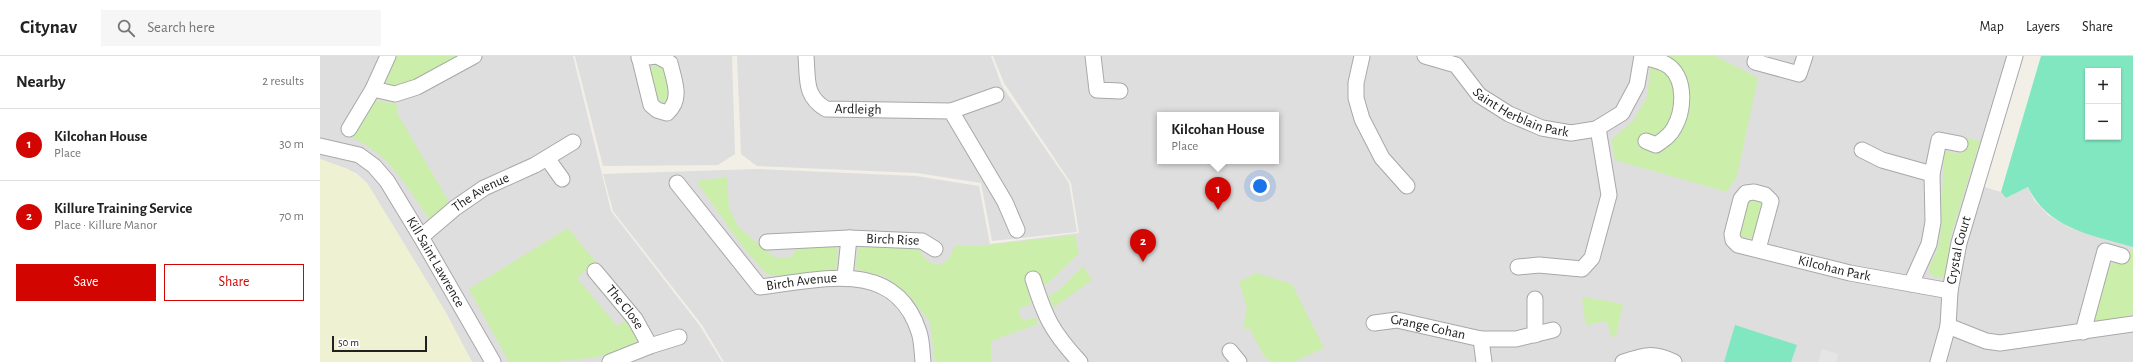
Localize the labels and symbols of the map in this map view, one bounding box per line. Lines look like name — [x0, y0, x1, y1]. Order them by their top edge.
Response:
street label: Saint Herblain Park — [1470, 86, 1570, 140]
street label: Ardleigh — [834, 102, 882, 117]
street label: The Avenue — [450, 171, 511, 215]
your location — [1250, 176, 1270, 196]
pin: 1 — [1205, 177, 1231, 210]
street label: Crystal Court — [1944, 214, 1974, 286]
street label: Kill Saint Lawrence — [404, 215, 467, 310]
pin: 2 — [1130, 229, 1156, 262]
street label: Birch Rise — [866, 232, 920, 248]
street label: Kilcohan Park — [1797, 253, 1872, 284]
street label: Birch Avenue — [765, 271, 837, 293]
street label: The Close — [603, 283, 646, 332]
street label: Grange Cohan — [1390, 313, 1467, 342]
scale bar — [332, 334, 427, 353]

